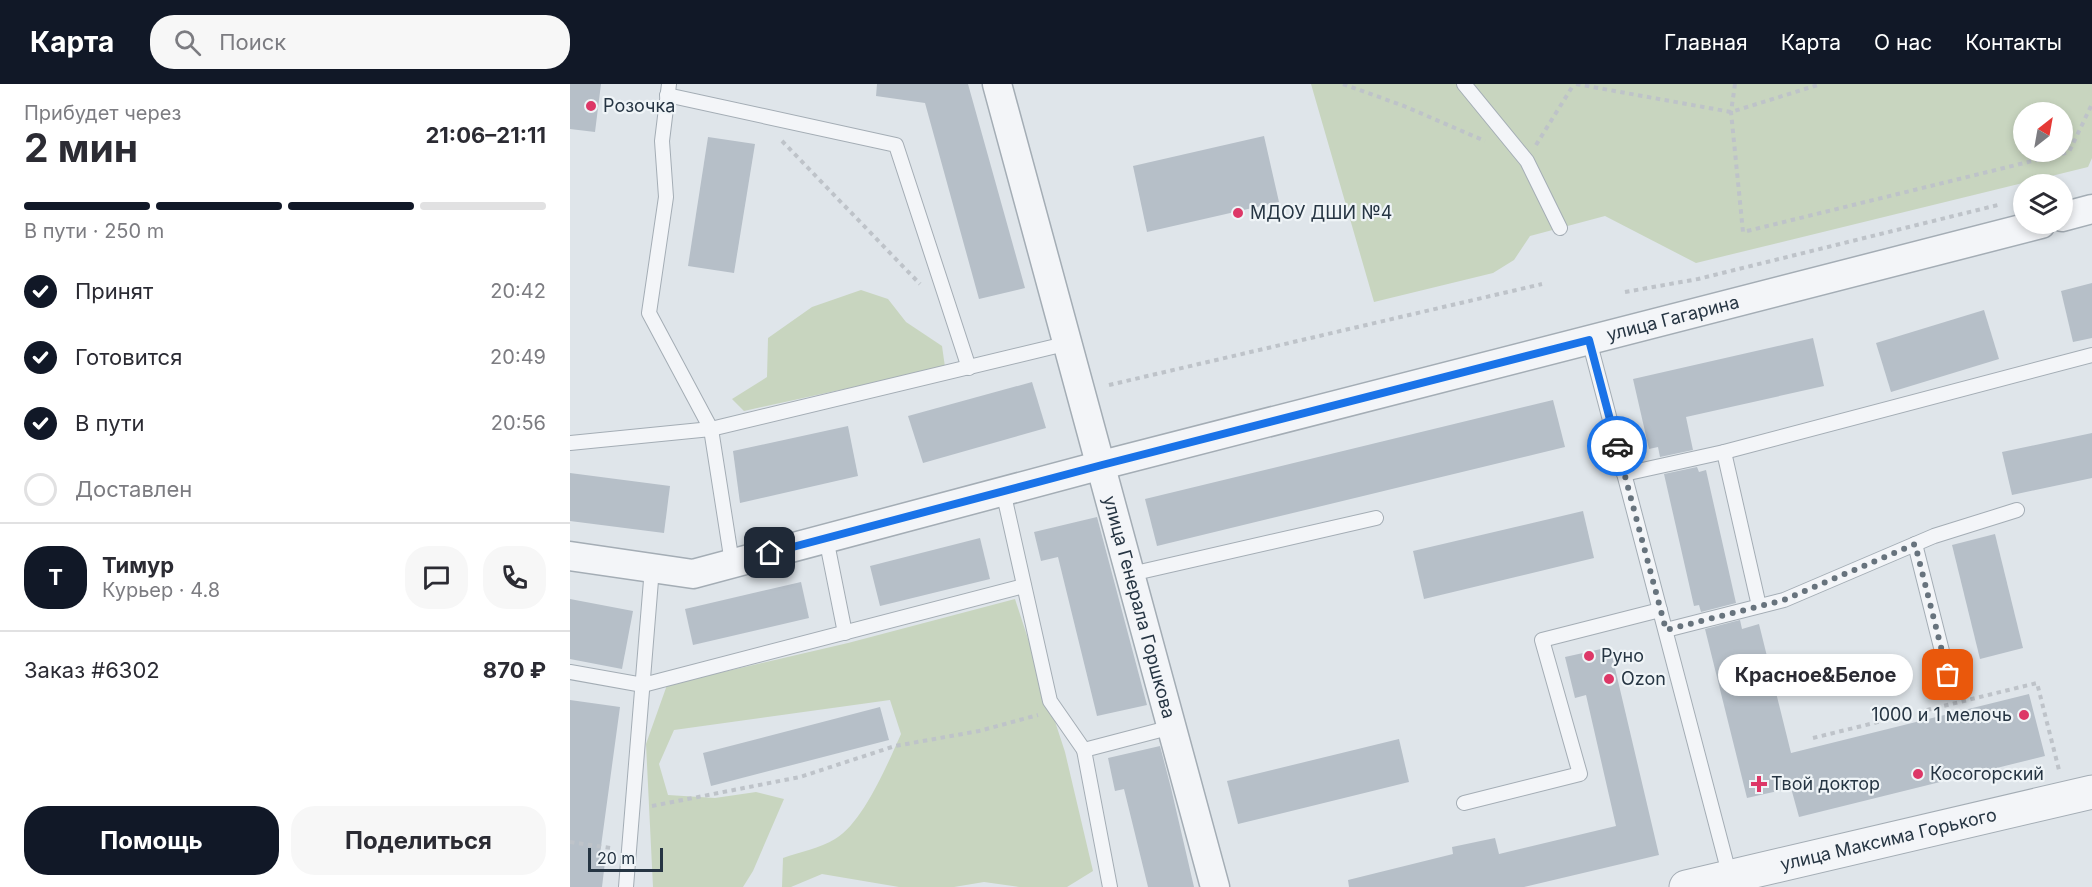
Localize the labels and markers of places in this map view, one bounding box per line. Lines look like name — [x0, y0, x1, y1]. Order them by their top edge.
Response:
place label: Розочка — [603, 95, 675, 116]
marker: Розочка — [584, 99, 598, 113]
place label: МДОУ ДШИ №4 — [1250, 202, 1392, 223]
marker: МДОУ ДШИ №4 — [1231, 206, 1245, 220]
pin — [744, 527, 795, 578]
place label: Руно — [1601, 645, 1644, 666]
marker: Руно — [1582, 649, 1596, 663]
pin — [1922, 649, 1973, 700]
callout: Красное&Белое — [1717, 654, 1912, 696]
place label: Ozon — [1621, 668, 1666, 689]
marker: Ozon — [1602, 672, 1616, 686]
place label: 1000 и 1 мелочь — [1871, 704, 2012, 725]
marker: 1000 и 1 мелочь — [2017, 708, 2031, 722]
place label: Косогорский — [1930, 763, 2044, 784]
marker: Косогорский — [1911, 767, 1925, 781]
place label: Твой доктор — [1771, 773, 1880, 794]
marker: Твой доктор — [1752, 777, 1766, 791]

